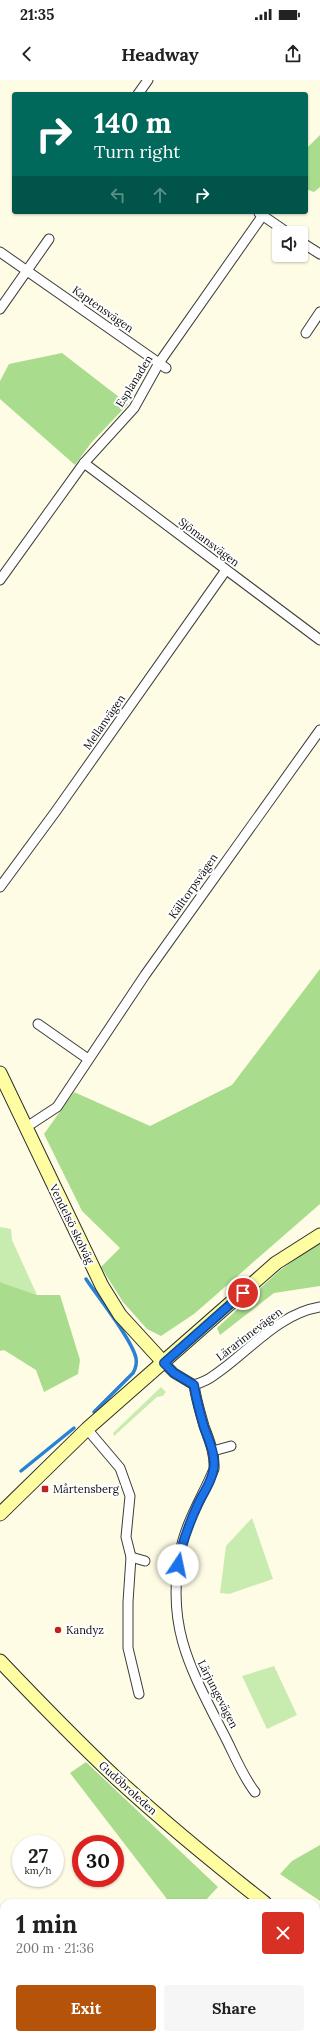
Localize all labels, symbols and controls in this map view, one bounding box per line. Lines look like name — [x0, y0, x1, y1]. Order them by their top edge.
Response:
text: 21:35 — [20, 5, 54, 24]
icon: back — [16, 43, 38, 65]
text: Headway — [121, 43, 199, 66]
icon: share — [282, 43, 304, 65]
text: 140 m — [94, 105, 172, 141]
icon: right — [28, 108, 80, 160]
text: Turn right — [94, 140, 180, 163]
icon: left — [107, 184, 129, 206]
icon: ahead — [149, 184, 171, 206]
icon: right — [191, 184, 213, 206]
map controls — [272, 226, 308, 262]
button: sound — [272, 226, 308, 262]
street label: Kaptensvägen — [70, 283, 137, 335]
street label: Esplanaden — [112, 352, 156, 410]
street label: Sjömansvägen — [176, 515, 242, 570]
street label: Mellanvägen — [80, 692, 128, 752]
street label: Källtorpsvägen — [165, 851, 221, 921]
street label: Vendelsö skolväg — [46, 1181, 98, 1267]
pin — [226, 1276, 260, 1310]
icon: arrive — [232, 1282, 254, 1304]
street label: Lärarinnevägen — [213, 1304, 285, 1364]
place label: Mårtensberg — [53, 1482, 120, 1496]
marker: Mårtensberg — [40, 1484, 50, 1494]
position arrow — [157, 1544, 199, 1586]
place label: Kandyz — [66, 1623, 104, 1637]
marker: Kandyz — [53, 1625, 63, 1635]
street label: Lärjungevägen — [195, 1657, 241, 1731]
street label: Gudöbroleden — [96, 1758, 160, 1818]
speed limit sign: 30 — [72, 1835, 124, 1887]
text: 27 — [28, 1843, 48, 1868]
text: km/h — [24, 1864, 52, 1877]
text: 1 min — [16, 1909, 77, 1940]
button: close — [262, 1912, 304, 1954]
text: 200 m · 21:36 — [16, 1940, 94, 1957]
button: Exit — [16, 1985, 156, 2031]
button: Share — [164, 1985, 304, 2031]

